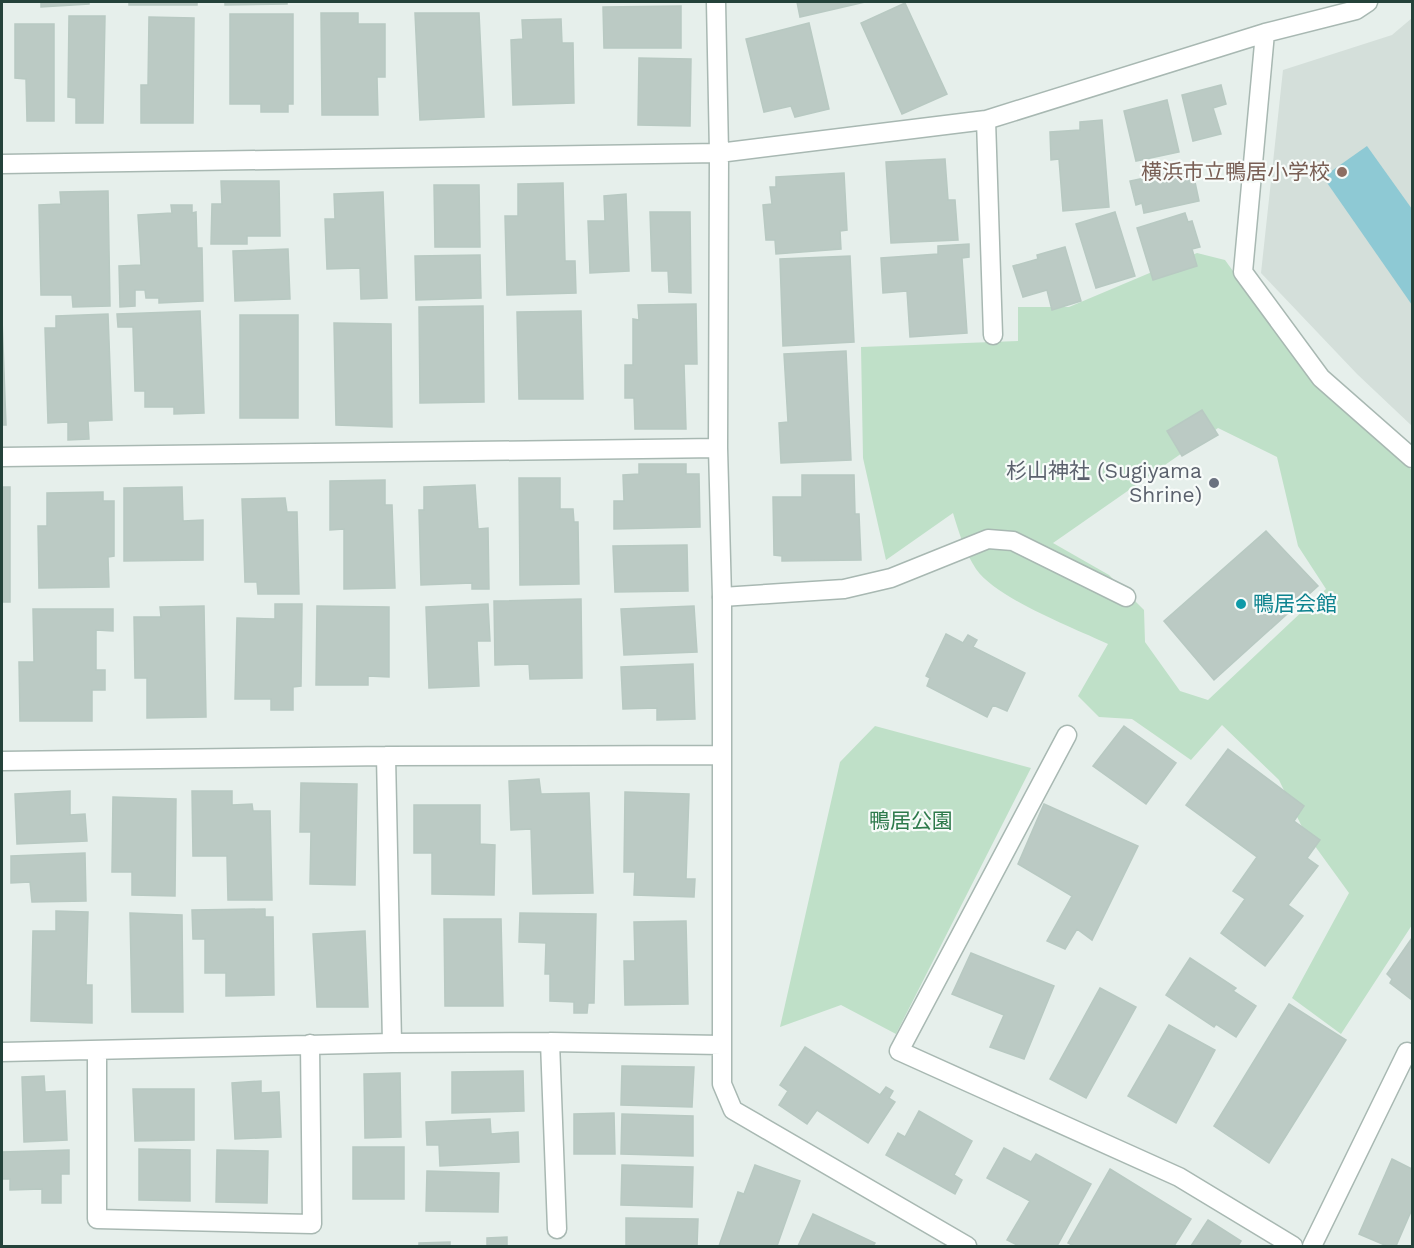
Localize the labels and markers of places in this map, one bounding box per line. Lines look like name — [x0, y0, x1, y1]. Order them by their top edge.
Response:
place label: 横浜市立鴨居小学校 — [1141, 159, 1330, 184]
marker: 横浜市立鴨居小学校 — [1335, 165, 1349, 179]
place label: 杉山神社 (Sugiyama Shrine) — [1006, 458, 1202, 507]
marker: 杉山神社 (Sugiyama Shrine) — [1207, 476, 1221, 490]
place label: 鴨居会館 — [1253, 591, 1337, 616]
marker: 鴨居会館 — [1234, 597, 1248, 611]

